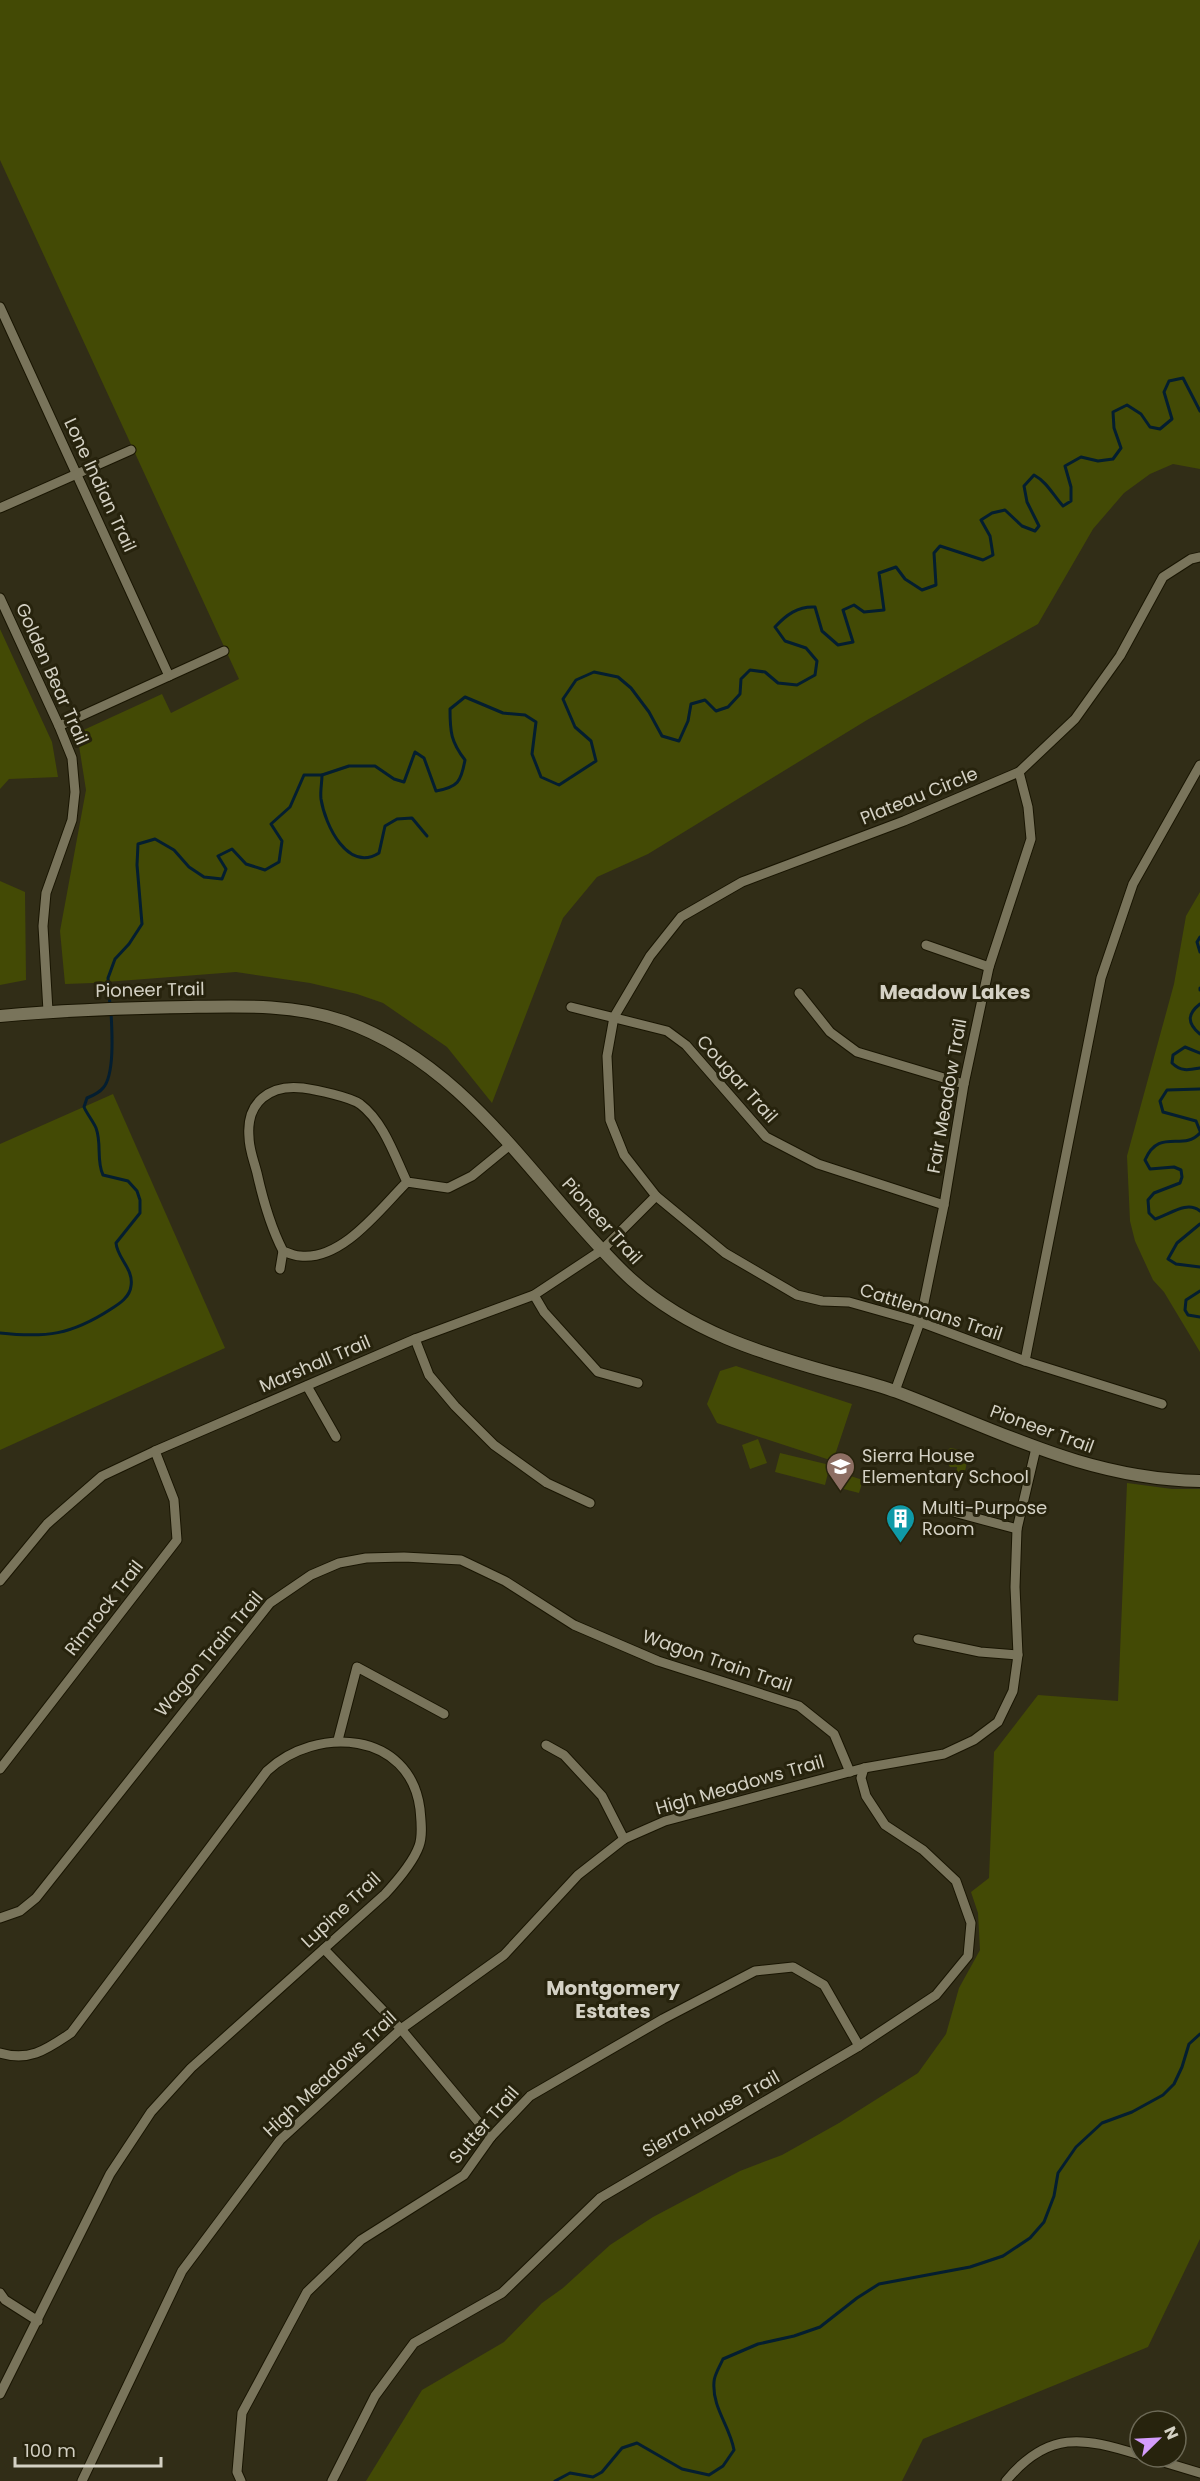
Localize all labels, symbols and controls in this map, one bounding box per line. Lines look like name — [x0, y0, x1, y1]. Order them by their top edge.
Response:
street label: Lone Indian Trail — [58, 414, 142, 556]
street label: Golden Bear Trail — [10, 599, 95, 749]
street label: Plateau Circle — [856, 761, 981, 830]
street label: Pioneer Trail — [95, 976, 205, 1003]
district label: Meadow Lakes — [879, 978, 1031, 1006]
street label: Fair Meadow Trail — [921, 1017, 972, 1175]
street label: Cougar Trail — [691, 1029, 784, 1128]
street label: Pioneer Trail — [557, 1172, 648, 1270]
street label: Cattlemans Trail — [857, 1277, 1006, 1346]
street label: Marshall Trail — [255, 1329, 374, 1398]
street label: Pioneer Trail — [987, 1398, 1098, 1459]
place label: Sierra House Elementary School — [862, 1443, 1029, 1489]
school or university icon: Sierra House Elementary School — [825, 1450, 857, 1492]
place label: Multi-Purpose Room — [922, 1495, 1047, 1541]
building icon: Multi-Purpose Room — [885, 1502, 917, 1544]
street label: Rimrock Trail — [58, 1555, 149, 1661]
street label: Wagon Train Trail — [149, 1586, 269, 1722]
street label: Wagon Train Trail — [639, 1623, 795, 1698]
street label: High Meadows Trail — [653, 1748, 827, 1821]
street label: Lupine Trail — [295, 1866, 386, 1953]
district label: Montgomery Estates — [546, 1974, 680, 2025]
street label: High Meadows Trail — [257, 2005, 402, 2142]
street label: Sierra House Trail — [637, 2064, 784, 2163]
street label: Sutter Trail — [443, 2080, 524, 2169]
north arrow — [1128, 2409, 1188, 2469]
text: N — [1158, 2423, 1184, 2443]
scale bar — [15, 2430, 160, 2468]
text: 100 m — [24, 2438, 76, 2463]

